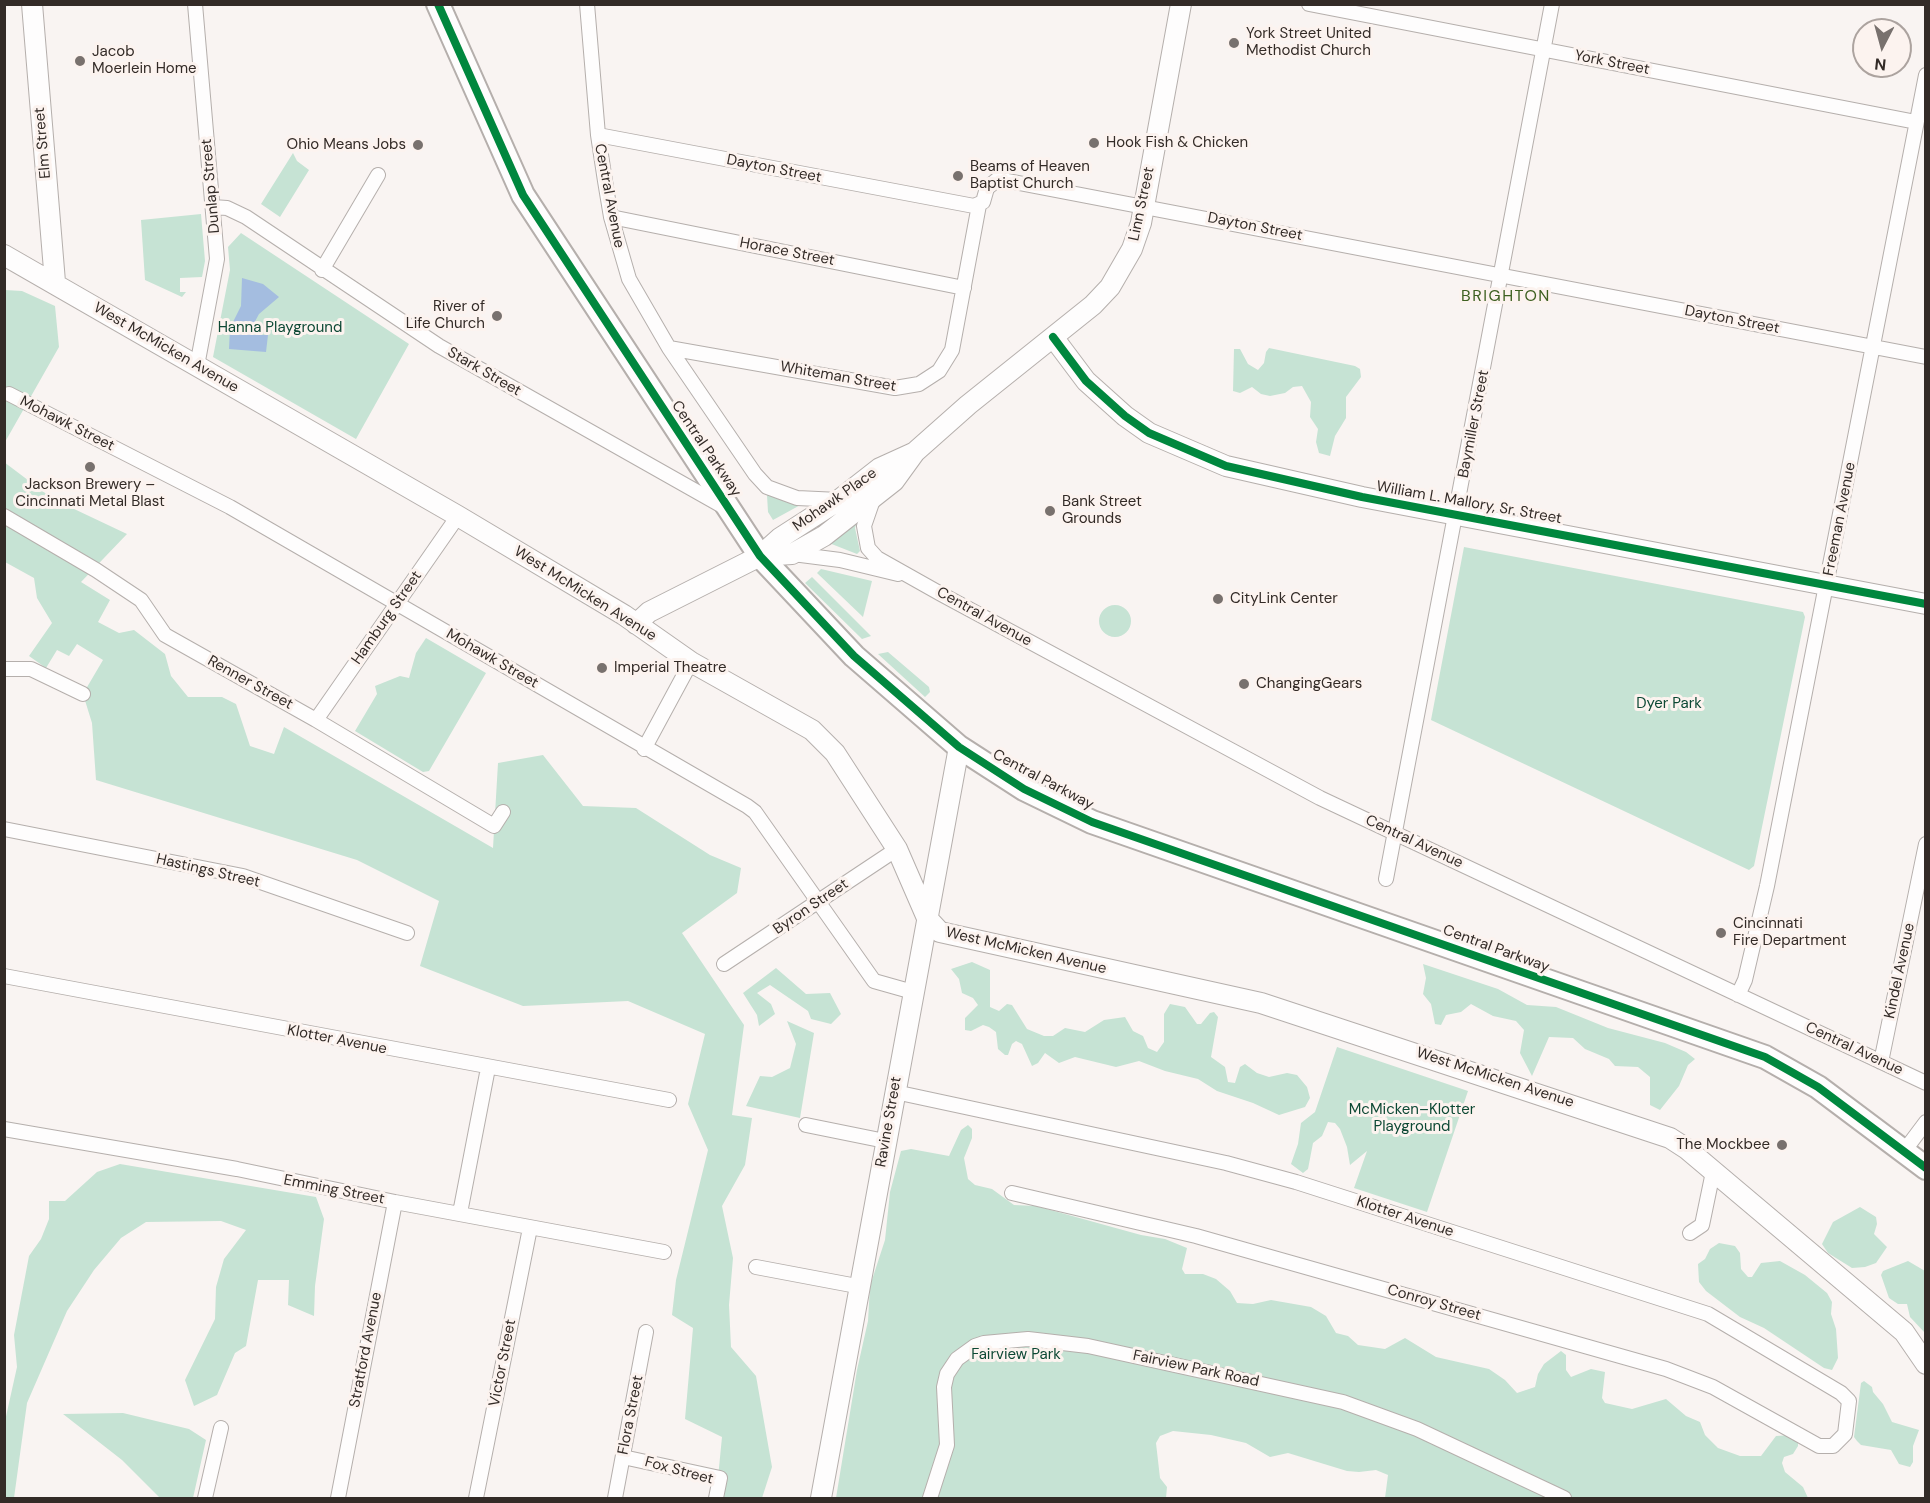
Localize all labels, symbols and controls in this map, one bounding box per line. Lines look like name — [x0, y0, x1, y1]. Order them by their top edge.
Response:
north arrow — [1852, 18, 1912, 78]
place label: York Street United Methodist Church — [1246, 25, 1372, 60]
marker: York Street United Methodist Church — [1227, 36, 1241, 50]
place label: Jacob Moerlein Home — [92, 43, 197, 78]
street label: York Street — [1573, 47, 1651, 79]
text: N — [1873, 53, 1887, 75]
marker: Jacob Moerlein Home — [73, 54, 87, 68]
street label: Elm Street — [31, 107, 55, 179]
place label: Hook Fish & Chicken — [1106, 134, 1248, 152]
place label: Ohio Means Jobs — [287, 136, 406, 154]
marker: Hook Fish & Chicken — [1087, 136, 1101, 150]
street label: Dunlap Street — [198, 138, 224, 234]
marker: Ohio Means Jobs — [411, 138, 425, 152]
street label: Central Avenue — [590, 142, 628, 250]
street label: Dayton Street — [725, 151, 823, 187]
place label: Beams of Heaven Baptist Church — [970, 158, 1090, 193]
street label: Linn Street — [1125, 165, 1159, 243]
marker: Beams of Heaven Baptist Church — [951, 169, 965, 183]
street label: Dayton Street — [1206, 209, 1304, 245]
street label: Horace Street — [738, 234, 836, 270]
district label: BRIGHTON — [1461, 287, 1551, 307]
place label: River of Life Church — [406, 298, 485, 333]
street label: West McMicken Avenue — [90, 299, 242, 397]
street label: Dayton Street — [1683, 302, 1781, 338]
marker: River of Life Church — [490, 309, 504, 323]
park label: Hanna Playground — [218, 319, 342, 337]
street label: Stark Street — [444, 344, 524, 400]
street label: Whiteman Street — [779, 358, 897, 396]
street label: Baymiller Street — [1455, 369, 1493, 479]
street label: Mohawk Street — [17, 392, 117, 456]
street label: Central Parkway — [667, 398, 745, 500]
marker: Jackson Brewery – Cincinnati Metal Blast — [83, 460, 97, 474]
street label: Freeman Avenue — [1820, 461, 1860, 577]
street label: Mohawk Place — [790, 464, 880, 536]
place label: Jackson Brewery – Cincinnati Metal Blast — [15, 476, 165, 511]
street label: William L. Mallory, Sr. Street — [1375, 478, 1563, 528]
place label: Bank Street Grounds — [1062, 493, 1142, 528]
marker: Bank Street Grounds — [1043, 504, 1057, 518]
street label: West McMicken Avenue — [511, 543, 659, 645]
street label: Hamburg Street — [348, 568, 426, 668]
street label: Central Avenue — [933, 583, 1035, 651]
place label: CityLink Center — [1230, 590, 1338, 608]
marker: CityLink Center — [1211, 592, 1225, 606]
street label: Mohawk Street — [443, 625, 541, 693]
street label: Renner Street — [204, 652, 296, 714]
place label: Imperial Theatre — [614, 659, 727, 677]
marker: Imperial Theatre — [595, 661, 609, 675]
place label: ChangingGears — [1256, 675, 1362, 693]
marker: ChangingGears — [1237, 677, 1251, 691]
park label: Dyer Park — [1636, 695, 1702, 713]
street label: Central Parkway — [989, 746, 1097, 814]
street label: Central Avenue — [1362, 811, 1466, 873]
street label: Hastings Street — [154, 850, 262, 892]
street label: Byron Street — [770, 875, 852, 939]
place label: Cincinnati Fire Department — [1733, 915, 1847, 950]
street label: Central Parkway — [1440, 921, 1552, 977]
street label: Kindel Avenue — [1881, 922, 1919, 1020]
street label: West McMicken Avenue — [944, 924, 1108, 978]
marker: Cincinnati Fire Department — [1714, 926, 1728, 940]
street label: Central Avenue — [1802, 1018, 1906, 1080]
street label: Klotter Avenue — [286, 1022, 388, 1058]
street label: West McMicken Avenue — [1414, 1044, 1576, 1112]
street label: Ravine Street — [872, 1075, 906, 1169]
park label: McMicken–Klotter Playground — [1349, 1101, 1475, 1136]
place label: The Mockbee — [1676, 1136, 1770, 1154]
marker: The Mockbee — [1775, 1138, 1789, 1152]
street label: Emming Street — [282, 1171, 386, 1209]
street label: Klotter Avenue — [1354, 1193, 1456, 1241]
street label: Conroy Street — [1385, 1281, 1483, 1325]
street label: Stratford Avenue — [346, 1291, 386, 1409]
street label: Victor Street — [486, 1318, 520, 1408]
park label: Fairview Park — [971, 1346, 1061, 1364]
street label: Fairview Park Road — [1131, 1347, 1261, 1391]
street label: Flora Street — [614, 1374, 648, 1456]
street label: Fox Street — [643, 1453, 715, 1489]

